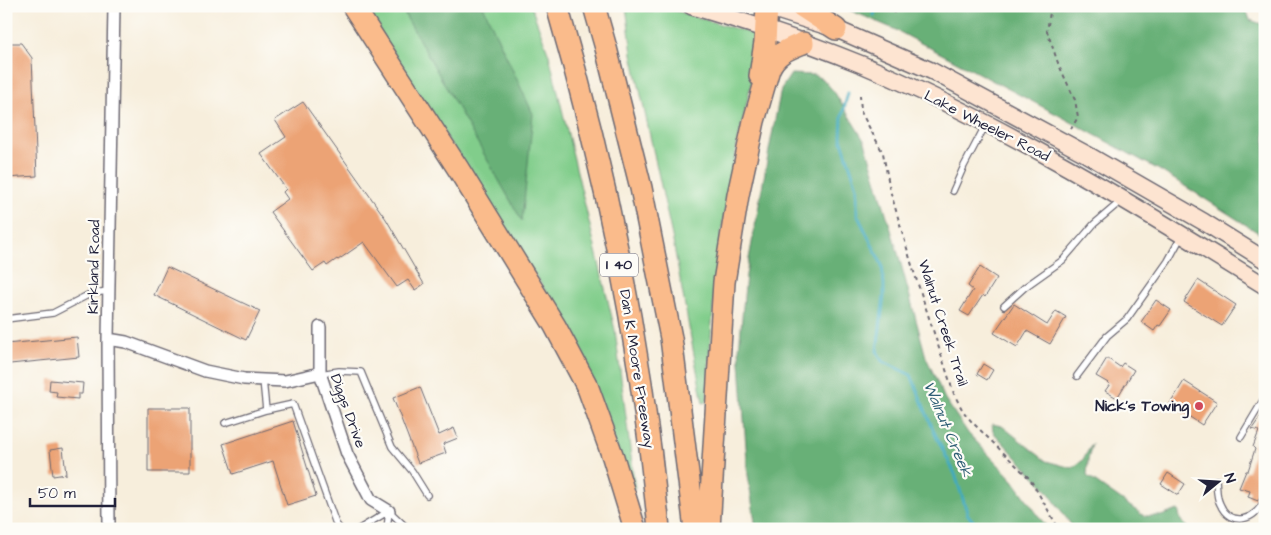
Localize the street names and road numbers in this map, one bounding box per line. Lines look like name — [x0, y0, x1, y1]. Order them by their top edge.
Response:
street label: Lake Wheeler Road — [921, 85, 1054, 167]
street label: Kirkland Road — [83, 219, 105, 314]
road number: I 40 — [600, 254, 638, 276]
street label: Walnut Creek Trail — [913, 257, 973, 389]
street label: Dan K Moore Freeway — [613, 288, 660, 450]
street label: Diggs Drive — [324, 371, 371, 451]

